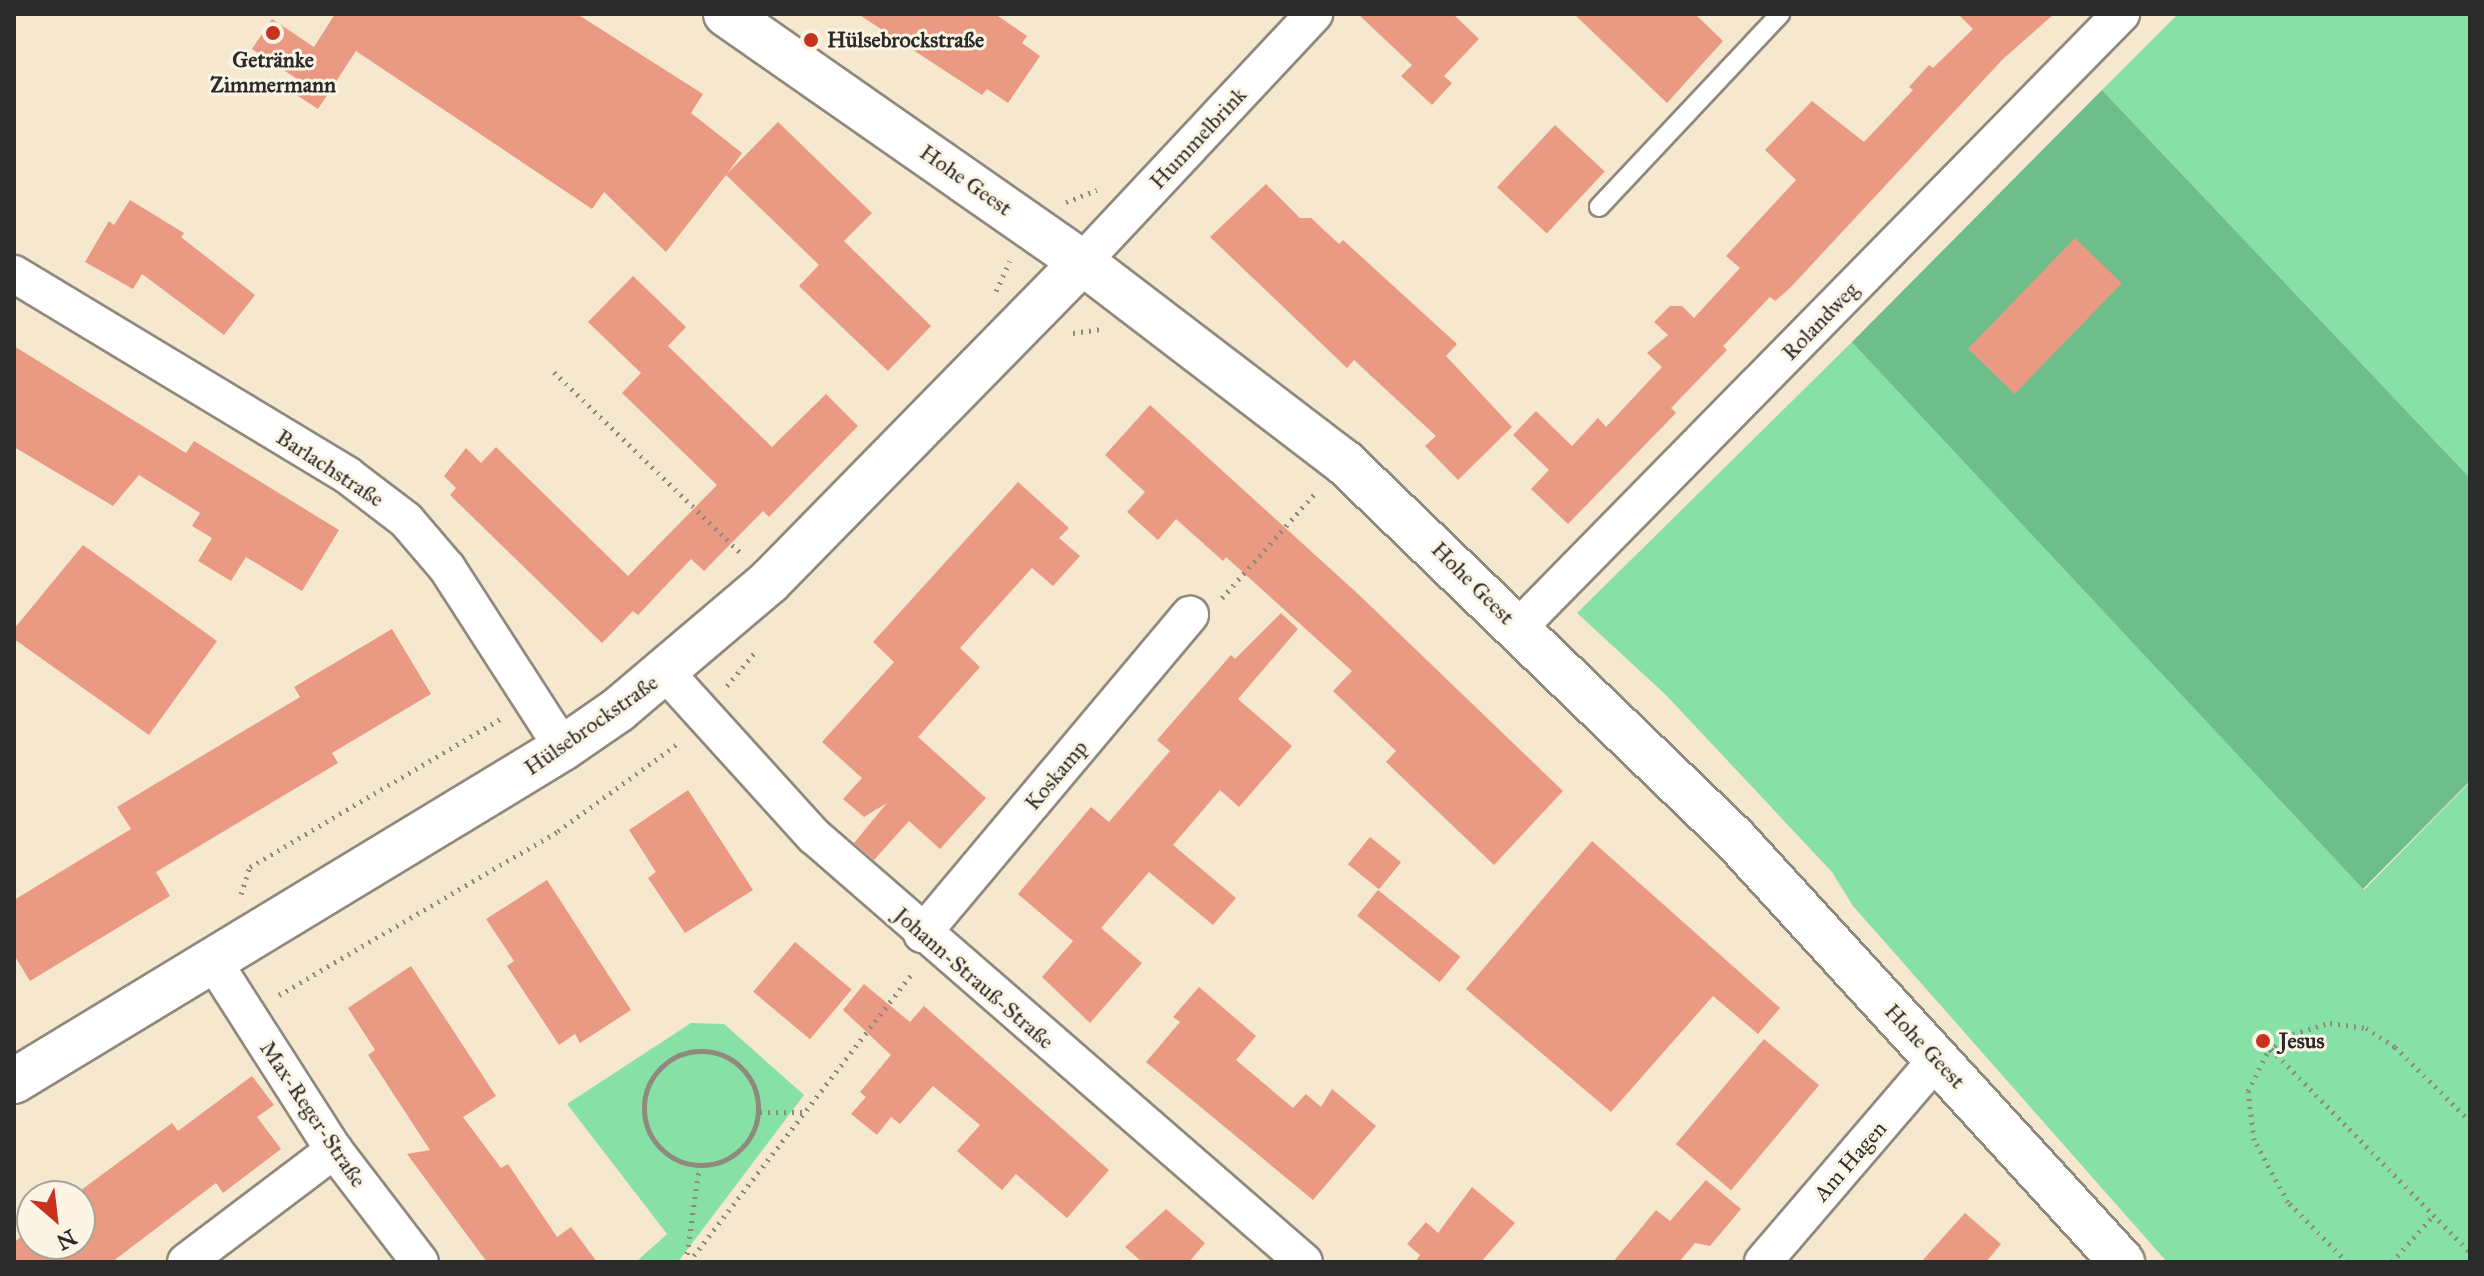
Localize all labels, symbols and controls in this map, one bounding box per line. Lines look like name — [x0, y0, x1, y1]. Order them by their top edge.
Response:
marker: Getränke Zimmermann — [264, 24, 282, 42]
place label: Hülsebrockstraße — [827, 27, 984, 53]
marker: Hülsebrockstraße — [802, 31, 820, 49]
place label: Getränke Zimmermann — [210, 46, 336, 98]
street label: Hummelbrink — [1144, 82, 1252, 194]
street label: Hohe Geest — [915, 139, 1017, 221]
street label: Rolandweg — [1776, 277, 1864, 365]
street label: Barlachstraße — [271, 424, 389, 512]
street label: Hohe Geest — [1426, 536, 1520, 630]
street label: Hülsebrockstraße — [519, 669, 663, 781]
street label: Koskamp — [1019, 735, 1093, 815]
street label: Johann-Strauß-Straße — [889, 902, 1059, 1054]
street label: Hohe Geest — [1879, 998, 1971, 1094]
place label: Jesus — [2279, 1028, 2324, 1054]
marker: Jesus — [2254, 1032, 2272, 1050]
street label: Max-Reger-Straße — [254, 1036, 372, 1192]
street label: Am Hagen — [1808, 1115, 1892, 1207]
north arrow — [16, 1180, 96, 1260]
text: N — [52, 1224, 81, 1256]

